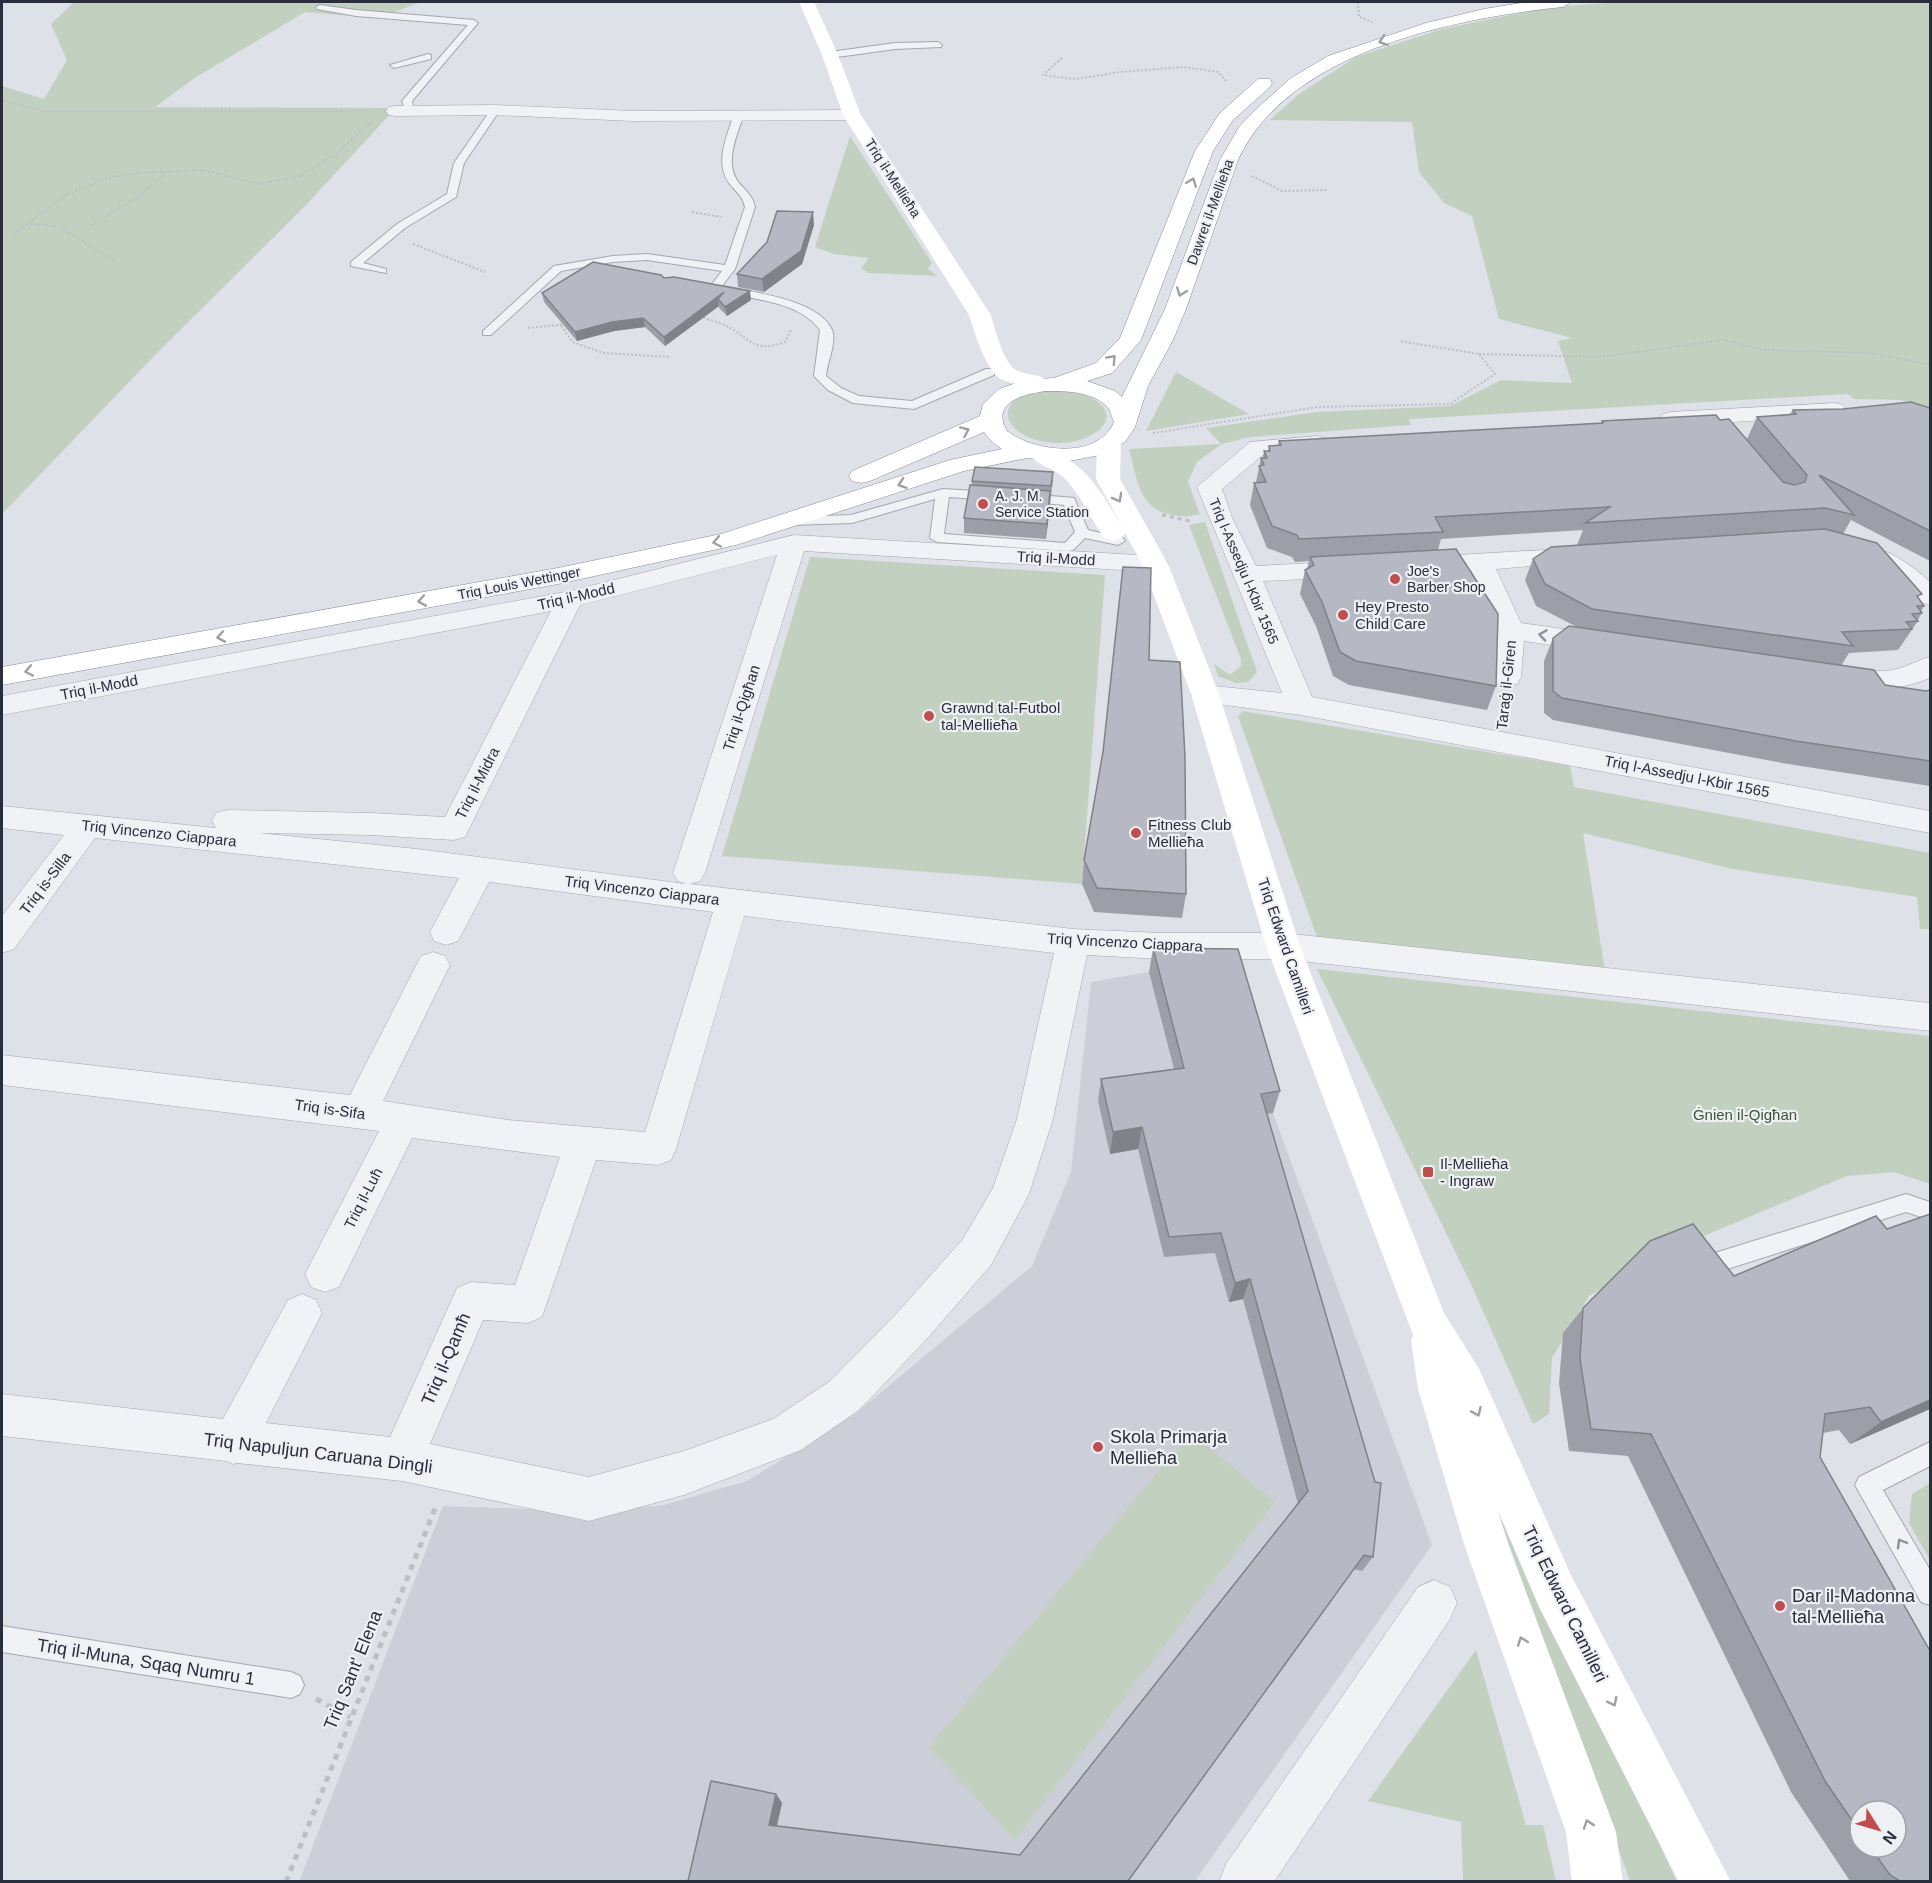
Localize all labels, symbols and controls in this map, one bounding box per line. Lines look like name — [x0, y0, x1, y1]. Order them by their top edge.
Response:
one-way arrow — [1378, 33, 1389, 46]
street label: Triq il-Mellieħa — [862, 136, 924, 220]
street label: Dawret il-Mellieħa — [1183, 157, 1237, 267]
one-way arrow — [1184, 178, 1197, 188]
one-way arrow — [1175, 287, 1188, 297]
one-way arrow — [1105, 355, 1116, 366]
one-way arrow — [958, 427, 969, 439]
one-way arrow — [898, 476, 908, 489]
place label: A. J. M. Service Station — [995, 488, 1089, 520]
one-way arrow — [1111, 492, 1123, 503]
street label: Triq l-Assedju l-Kbir 1565 — [1206, 496, 1282, 646]
marker: A. J. M. Service Station — [976, 497, 990, 511]
one-way arrow — [712, 535, 722, 548]
street label: Triq il-Modd — [1016, 547, 1096, 569]
street label: Triq Louis Wettinger — [456, 563, 582, 603]
place label: Joe's Barber Shop — [1407, 563, 1486, 595]
marker: Joe's Barber Shop — [1388, 572, 1402, 586]
street label: Triq il-Modd — [536, 579, 616, 613]
one-way arrow — [418, 594, 428, 607]
place label: Hey Presto Child Care — [1355, 598, 1429, 632]
marker: Hey Presto Child Care — [1336, 608, 1350, 622]
one-way arrow — [1538, 629, 1548, 641]
one-way arrow — [217, 630, 227, 643]
street label: Taraġ il-Giren — [1493, 639, 1519, 731]
street label: Triq il-Qigħan — [719, 663, 763, 753]
one-way arrow — [24, 664, 34, 677]
street label: Triq il-Modd — [59, 671, 139, 703]
place label: Grawnd tal-Futbol tal-Mellieħa — [941, 699, 1060, 733]
marker: Grawnd tal-Futbol tal-Mellieħa — [922, 709, 936, 723]
street label: Triq il-Midra — [452, 744, 503, 822]
street label: Triq l-Assedju l-Kbir 1565 — [1603, 752, 1771, 800]
street label: Triq Vincenzo Ciappara — [81, 816, 238, 850]
place label: Fitness Club Mellieħa — [1148, 816, 1231, 850]
marker: Fitness Club Mellieħa — [1129, 826, 1143, 840]
street label: Triq is-Silla — [16, 848, 74, 918]
street label: Triq Vincenzo Ciappara — [564, 872, 721, 908]
street label: Triq Edward Camilleri — [1255, 876, 1317, 1016]
street label: Triq Vincenzo Ciappara — [1047, 929, 1204, 955]
street label: Triq is-Sifa — [294, 1096, 367, 1122]
park label: Ġnien il-Qigħan — [1693, 1106, 1797, 1123]
place label: Il-Mellieħa - Ingraw — [1440, 1155, 1509, 1189]
street label: Triq il-Luħ — [340, 1165, 386, 1231]
marker: Il-Mellieħa - Ingraw — [1421, 1165, 1435, 1179]
street label: Triq il-Qamħ — [418, 1310, 474, 1408]
one-way arrow — [1469, 1405, 1481, 1416]
place label: Skola Primarja Mellieħa — [1110, 1427, 1228, 1468]
street label: Triq Napuljun Caruana Dingli — [202, 1429, 434, 1477]
marker: Skola Primarja Mellieħa — [1091, 1440, 1105, 1454]
street label: Triq Edward Camilleri — [1518, 1523, 1612, 1685]
one-way arrow — [1897, 1539, 1908, 1549]
place label: Dar il-Madonna tal-Mellieħa — [1792, 1586, 1916, 1627]
marker: Dar il-Madonna tal-Mellieħa — [1773, 1599, 1787, 1613]
street label: Triq Sant' Elena — [320, 1607, 386, 1733]
street label: Triq il-Muna, Sqaq Numru 1 — [36, 1635, 256, 1689]
one-way arrow — [1516, 1636, 1529, 1647]
one-way arrow — [1606, 1696, 1617, 1707]
north arrow — [1848, 1799, 1908, 1859]
one-way arrow — [1583, 1819, 1596, 1830]
text: N — [1879, 1828, 1900, 1847]

